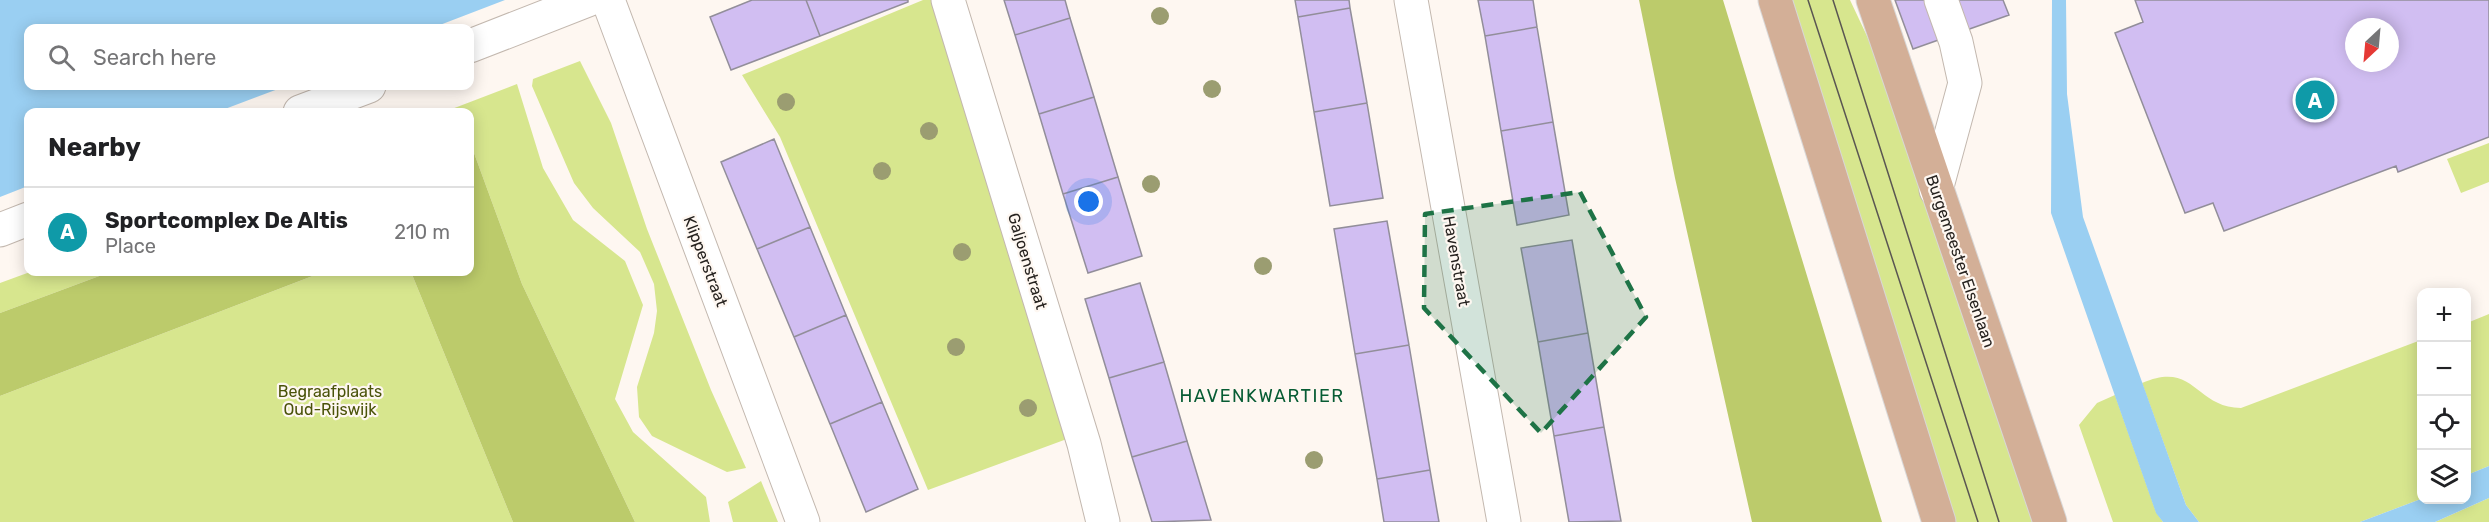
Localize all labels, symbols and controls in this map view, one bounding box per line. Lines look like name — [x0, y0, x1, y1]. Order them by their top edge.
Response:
north arrow — [2345, 18, 2399, 72]
search box — [24, 24, 474, 90]
icon: search — [45, 41, 78, 74]
text: Search here — [93, 44, 216, 71]
pin: A — [2296, 78, 2334, 122]
text: Nearby — [48, 132, 141, 163]
street label: Burgemeester Elsenlaan — [1922, 172, 1999, 350]
your location — [1074, 187, 1103, 216]
text: Sportcomplex De Altis — [105, 207, 348, 234]
street label: Galjoenstraat — [1004, 211, 1051, 312]
street label: Klipperstraat — [680, 213, 732, 309]
street label: Havenstraat — [1439, 214, 1474, 308]
text: A — [60, 220, 75, 244]
text: 210 m — [394, 220, 450, 244]
text: Place — [105, 234, 156, 258]
map controls — [2417, 288, 2471, 504]
button: + — [2417, 288, 2471, 342]
button: − — [2417, 342, 2471, 396]
park label: Begraafplaats Oud-Rijswijk — [278, 382, 382, 419]
district label: HAVENKWARTIER — [1179, 385, 1345, 407]
button: locate — [2417, 396, 2471, 450]
button: layers — [2417, 450, 2471, 504]

